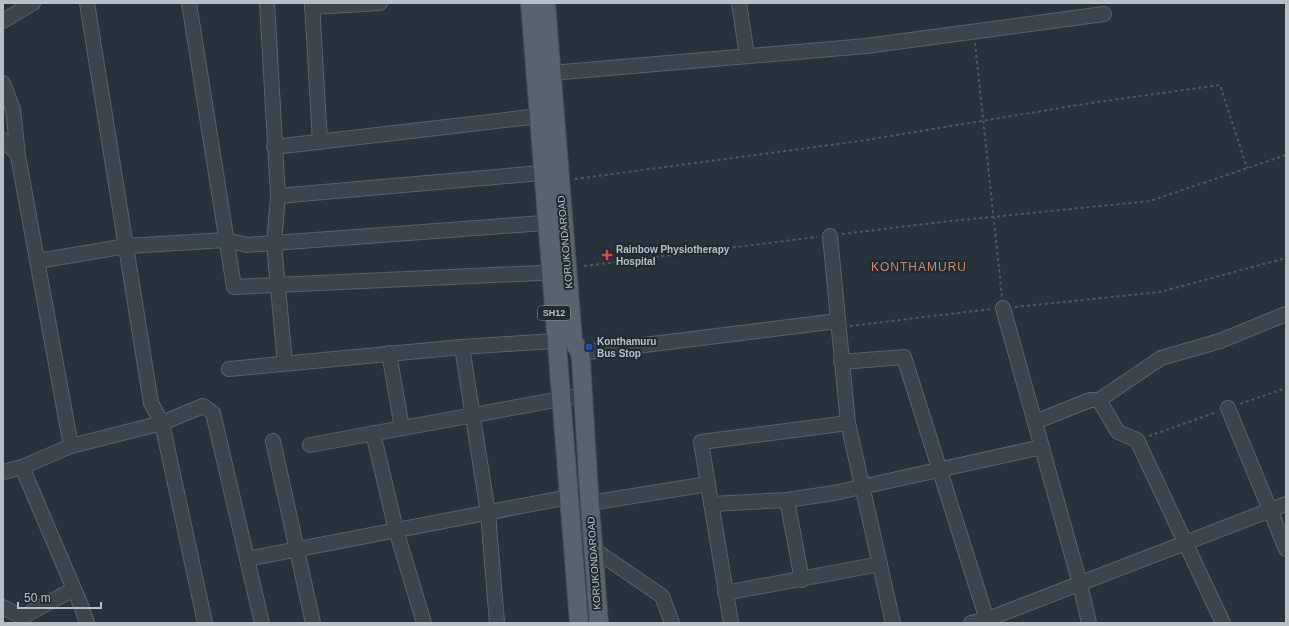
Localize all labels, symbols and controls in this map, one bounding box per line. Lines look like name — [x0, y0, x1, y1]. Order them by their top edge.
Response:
street label: KORUKONDAROAD — [555, 195, 575, 289]
place label: Rainbow Physiotherapy Hospital — [616, 244, 730, 267]
marker: Rainbow Physiotherapy Hospital — [601, 249, 613, 261]
district label: KONTHAMURU — [871, 260, 967, 274]
road number: SH12 — [538, 306, 570, 320]
place label: Konthamuru Bus Stop — [597, 336, 656, 359]
marker: Konthamuru Bus Stop — [584, 342, 594, 352]
street label: KORUKONDAROAD — [585, 516, 603, 610]
scale bar — [18, 584, 101, 610]
text: 50 m — [24, 591, 51, 605]

